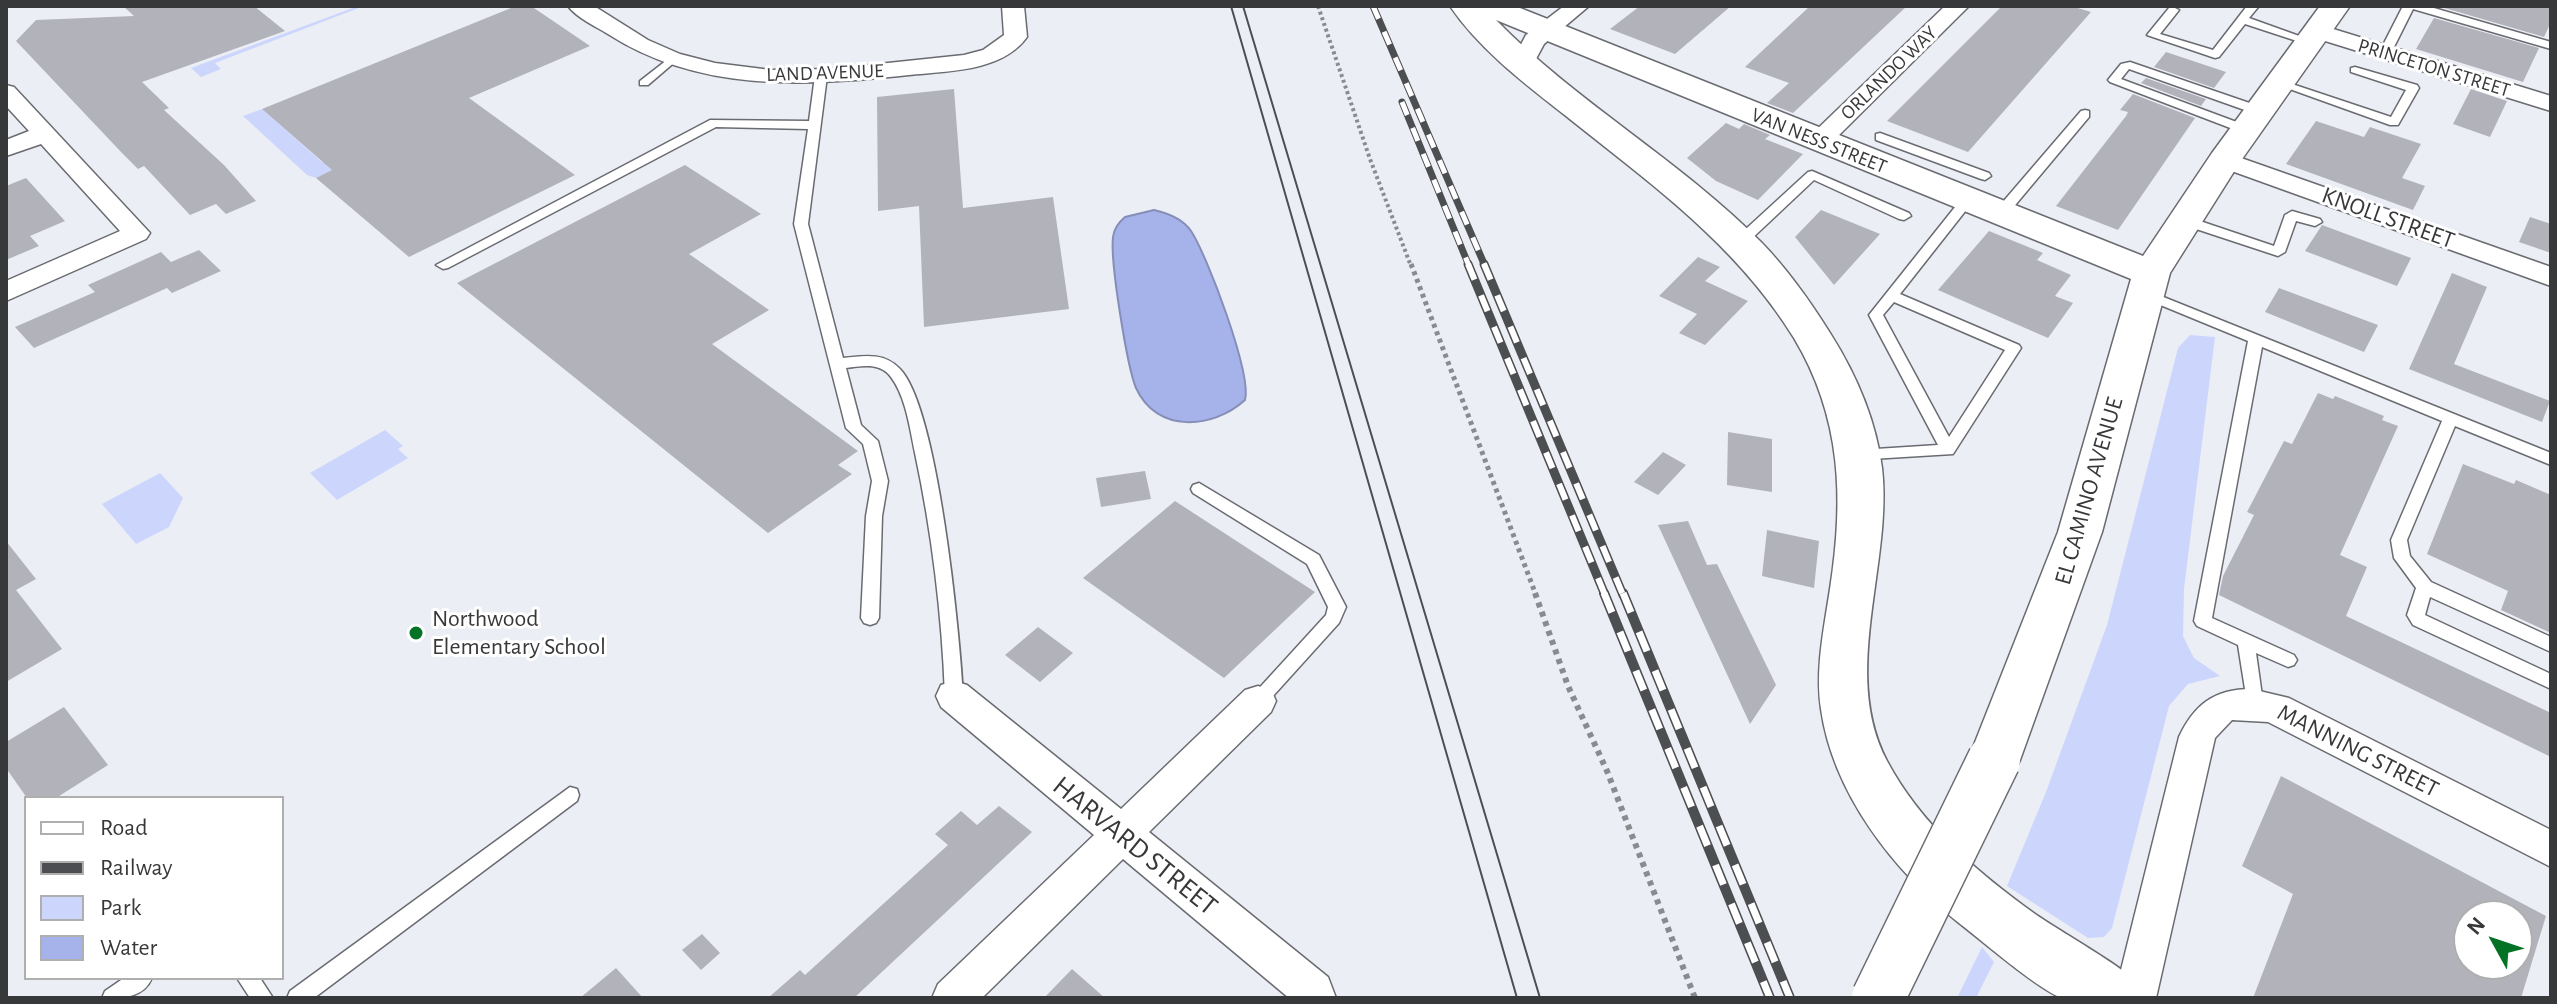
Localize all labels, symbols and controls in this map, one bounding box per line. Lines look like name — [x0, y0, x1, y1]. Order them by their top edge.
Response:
street label: ORLANDO WAY — [1836, 21, 1942, 125]
street label: PRINCETON STREET — [2355, 33, 2513, 103]
street label: LAND AVENUE — [766, 59, 884, 87]
street label: VAN NESS STREET — [1748, 103, 1890, 179]
street label: KNOLL STREET — [2318, 181, 2458, 255]
street label: EL CAMINO AVENUE — [2048, 394, 2130, 588]
place label: Northwood Elementary School — [432, 605, 606, 661]
marker: Northwood Elementary School — [407, 624, 425, 642]
street label: MANNING STREET — [2272, 698, 2444, 804]
street label: HARVARD STREET — [1046, 769, 1224, 923]
legend — [24, 796, 284, 980]
text: Road — [100, 816, 148, 840]
text: Railway — [100, 856, 172, 880]
text: Park — [100, 896, 141, 920]
north arrow — [2453, 900, 2533, 980]
text: N — [2463, 913, 2489, 939]
text: Water — [100, 936, 157, 960]

